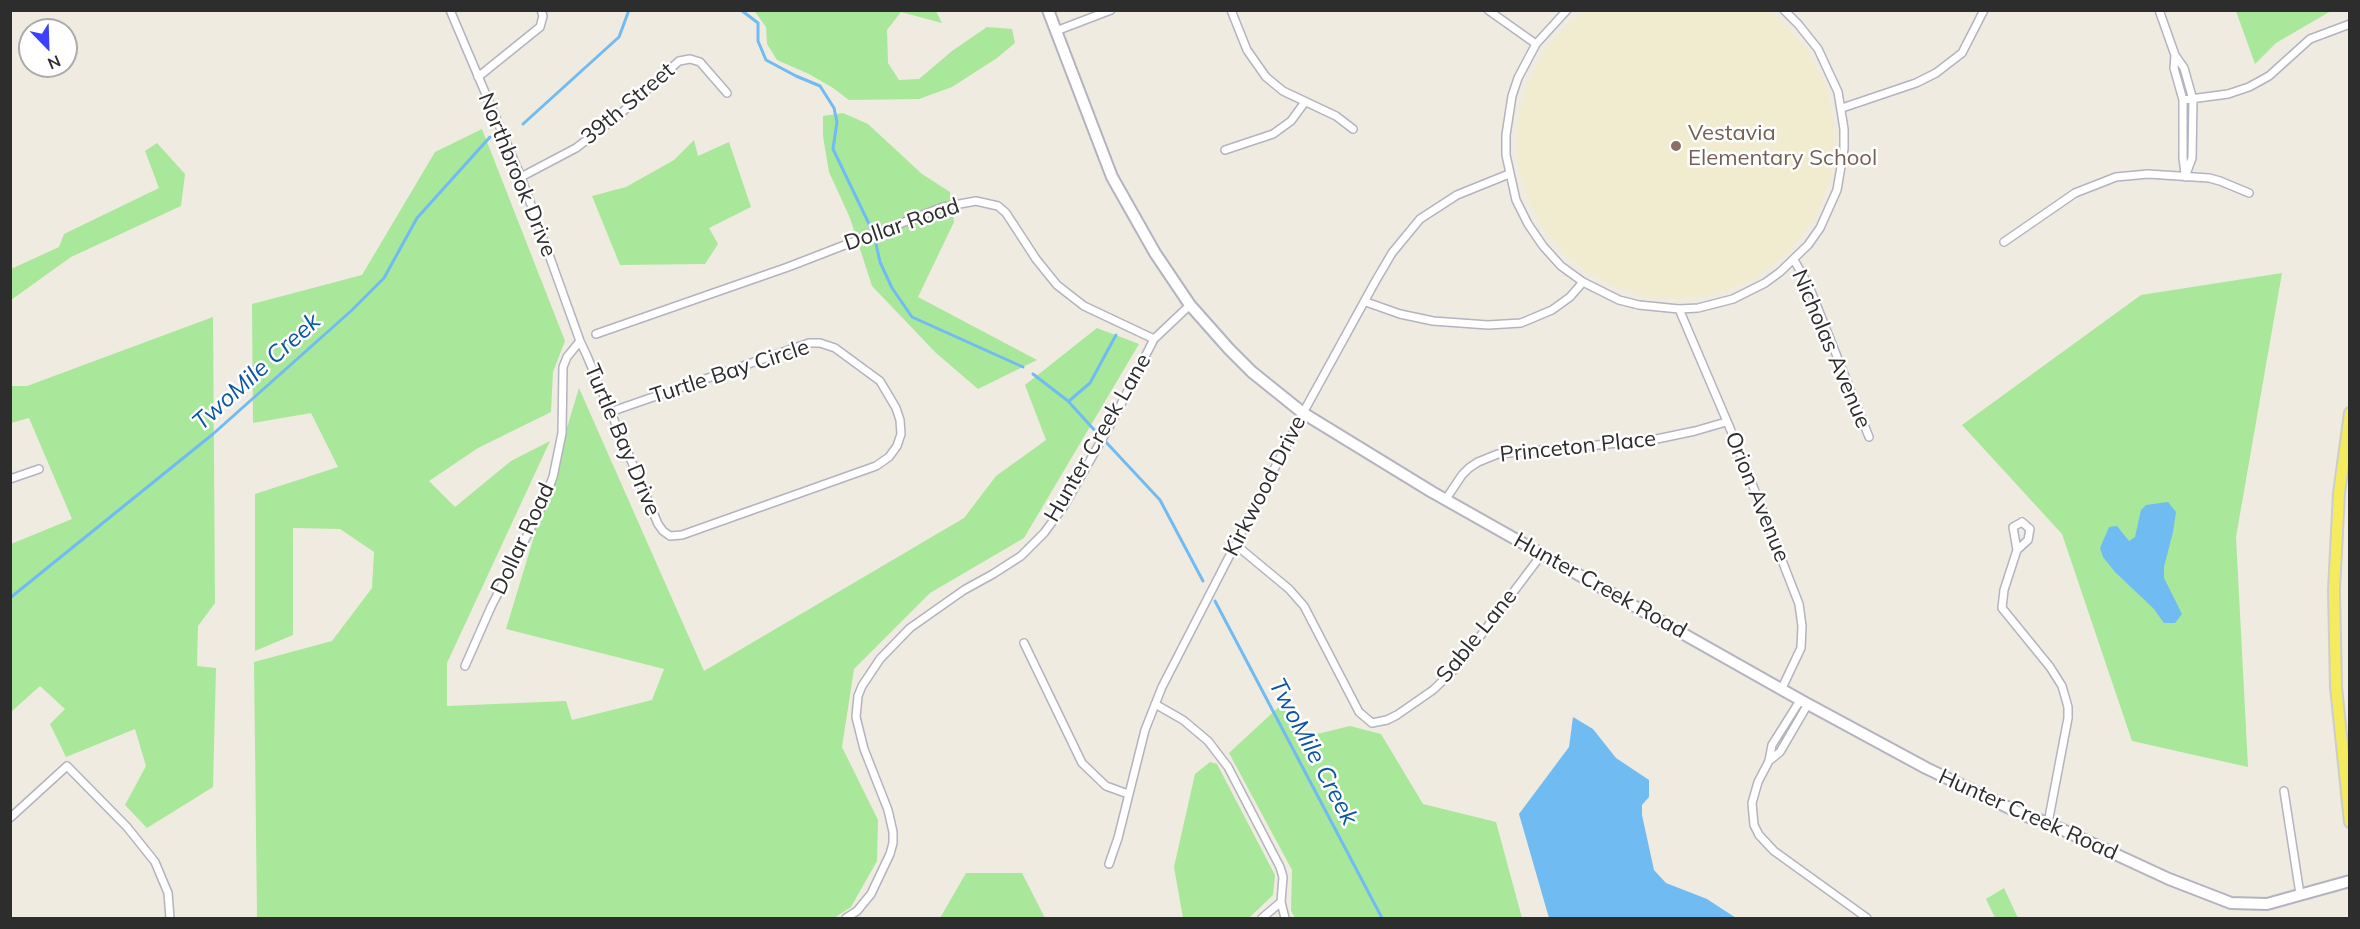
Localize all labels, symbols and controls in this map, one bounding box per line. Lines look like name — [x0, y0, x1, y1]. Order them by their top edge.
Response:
north arrow — [18, 18, 78, 78]
text: N — [45, 51, 64, 74]
street label: 39th Street — [576, 57, 680, 151]
street label: Northbrook Drive — [472, 89, 562, 261]
place label: Vestavia Elementary School — [1688, 120, 1877, 172]
marker: Vestavia Elementary School — [1669, 139, 1683, 153]
street label: Dollar Road — [841, 193, 963, 257]
street label: Nicholas Avenue — [1786, 266, 1876, 432]
water label: TwoMile Creek — [187, 307, 327, 437]
street label: Turtle Bay Circle — [647, 334, 813, 410]
street label: Hunter Creek Lane — [1039, 349, 1157, 527]
street label: Turtle Bay Drive — [578, 360, 666, 520]
street label: Kirkwood Drive — [1218, 411, 1312, 561]
street label: Princeton Place — [1499, 426, 1657, 468]
street label: Orion Avenue — [1719, 428, 1795, 566]
street label: Dollar Road — [486, 479, 560, 599]
street label: Hunter Creek Road — [1509, 528, 1691, 644]
street label: Sable Lane — [1431, 584, 1523, 688]
water label: TwoMile Creek — [1262, 674, 1364, 830]
street label: Hunter Creek Road — [1934, 764, 2122, 866]

